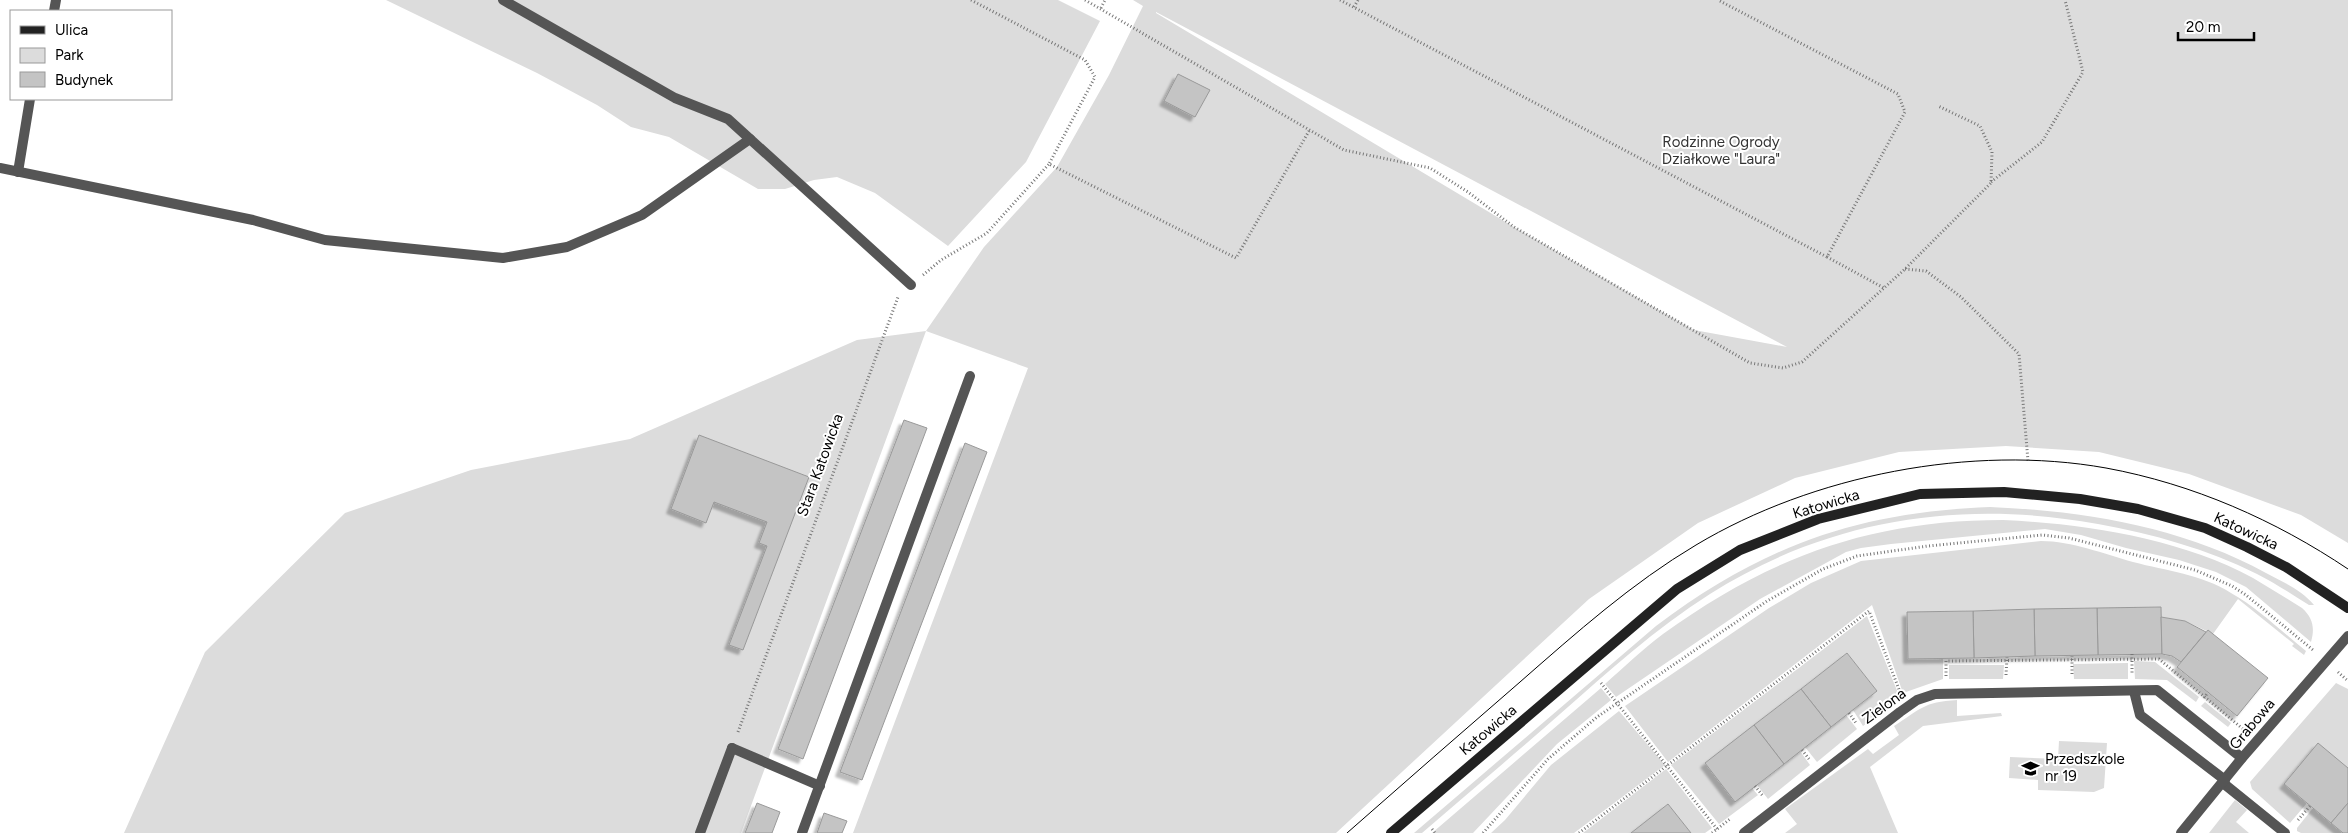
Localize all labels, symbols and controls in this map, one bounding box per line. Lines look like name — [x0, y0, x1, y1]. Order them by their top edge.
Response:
legend — [10, 10, 172, 100]
scale bar — [2178, 10, 2254, 42]
text: 20 m — [2186, 18, 2220, 36]
text: Ulica — [55, 21, 88, 39]
text: Park — [55, 46, 84, 64]
text: Budynek — [55, 71, 114, 89]
park label: Rodzinne Ogrody Działkowe "Laura" — [1662, 133, 1780, 168]
street label: Stara Katowicka — [793, 411, 847, 519]
street label: Katowicka — [1790, 485, 1862, 523]
street label: Katowicka — [2211, 508, 2281, 554]
street label: Zielona — [1859, 684, 1909, 728]
street label: Grabowa — [2226, 695, 2278, 753]
street label: Katowicka — [1456, 701, 1520, 759]
place label: Przedszkole nr 19 — [2045, 750, 2125, 785]
school or university icon: Przedszkole nr 19 — [2021, 758, 2041, 778]

